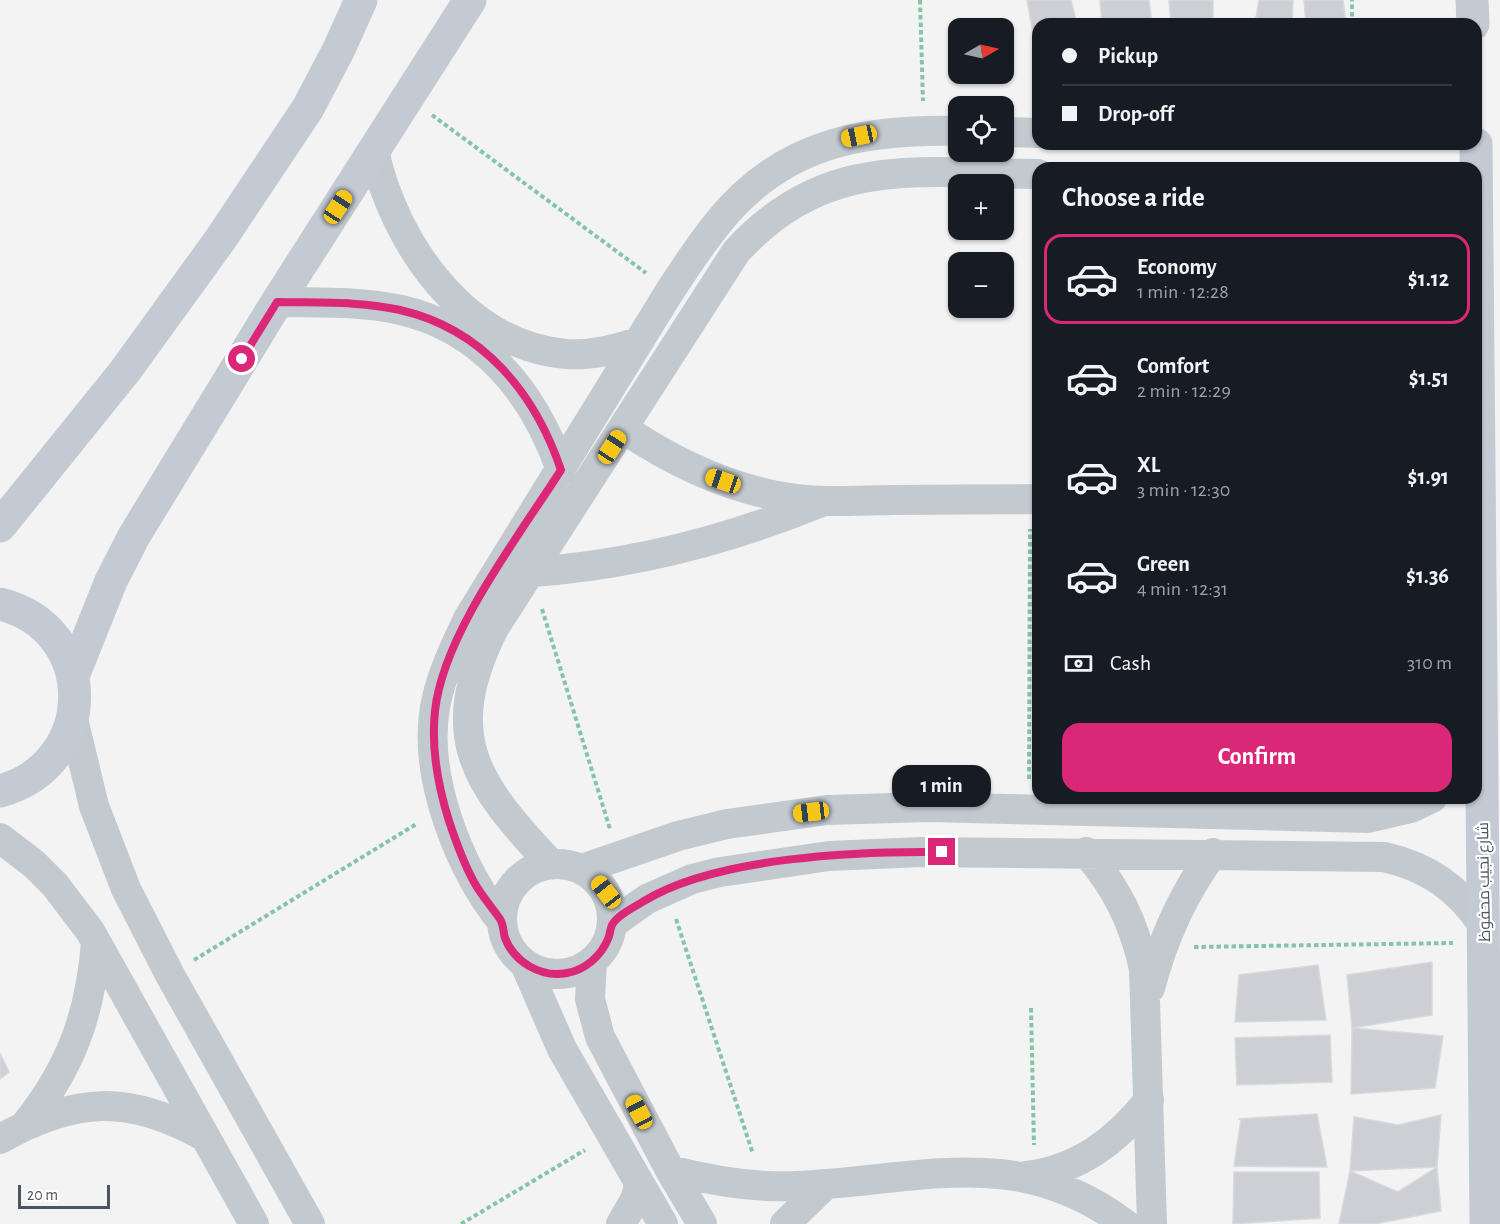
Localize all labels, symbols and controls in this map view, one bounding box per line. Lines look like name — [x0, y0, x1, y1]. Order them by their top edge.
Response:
north arrow — [948, 18, 1014, 84]
map controls — [948, 18, 1014, 318]
text: Pickup — [1098, 45, 1158, 67]
button: locate — [948, 96, 1014, 162]
text: Drop-off — [1098, 103, 1174, 125]
car — [840, 123, 878, 149]
button: + — [948, 174, 1014, 240]
text: Choose a ride — [1062, 184, 1205, 211]
car — [321, 187, 355, 227]
button: − — [948, 252, 1014, 318]
icon: car — [1065, 252, 1119, 306]
text: Economy — [1137, 256, 1217, 278]
text: $1.12 — [1408, 268, 1449, 290]
text: 1 min · 12:28 — [1137, 282, 1229, 302]
route start — [228, 345, 255, 372]
icon: car — [1065, 351, 1119, 405]
text: Comfort — [1137, 355, 1209, 377]
text: $1.51 — [1409, 367, 1449, 389]
text: 2 min · 12:29 — [1137, 381, 1231, 401]
car — [595, 427, 629, 467]
icon: car — [1065, 450, 1119, 504]
text: XL — [1137, 454, 1160, 476]
text: $1.91 — [1408, 466, 1449, 488]
car — [703, 467, 743, 495]
text: 3 min · 12:30 — [1137, 480, 1230, 500]
icon: car — [1065, 549, 1119, 603]
text: Green — [1137, 553, 1190, 575]
text: $1.36 — [1406, 565, 1449, 587]
text: 4 min · 12:31 — [1137, 579, 1228, 599]
icon: cash — [1062, 647, 1095, 680]
text: Cash — [1110, 652, 1151, 674]
text: 310 m — [1407, 653, 1452, 673]
button: Confirm — [1062, 723, 1452, 792]
callout: 1 min — [892, 765, 992, 807]
text: 1 min — [920, 776, 963, 796]
car — [792, 801, 830, 823]
street label: شارع نجيب محفوظ — [1474, 822, 1496, 942]
route end — [928, 838, 955, 865]
car — [588, 872, 624, 912]
car — [623, 1092, 655, 1132]
scale bar — [18, 1182, 110, 1210]
text: 20 m — [27, 1187, 58, 1203]

